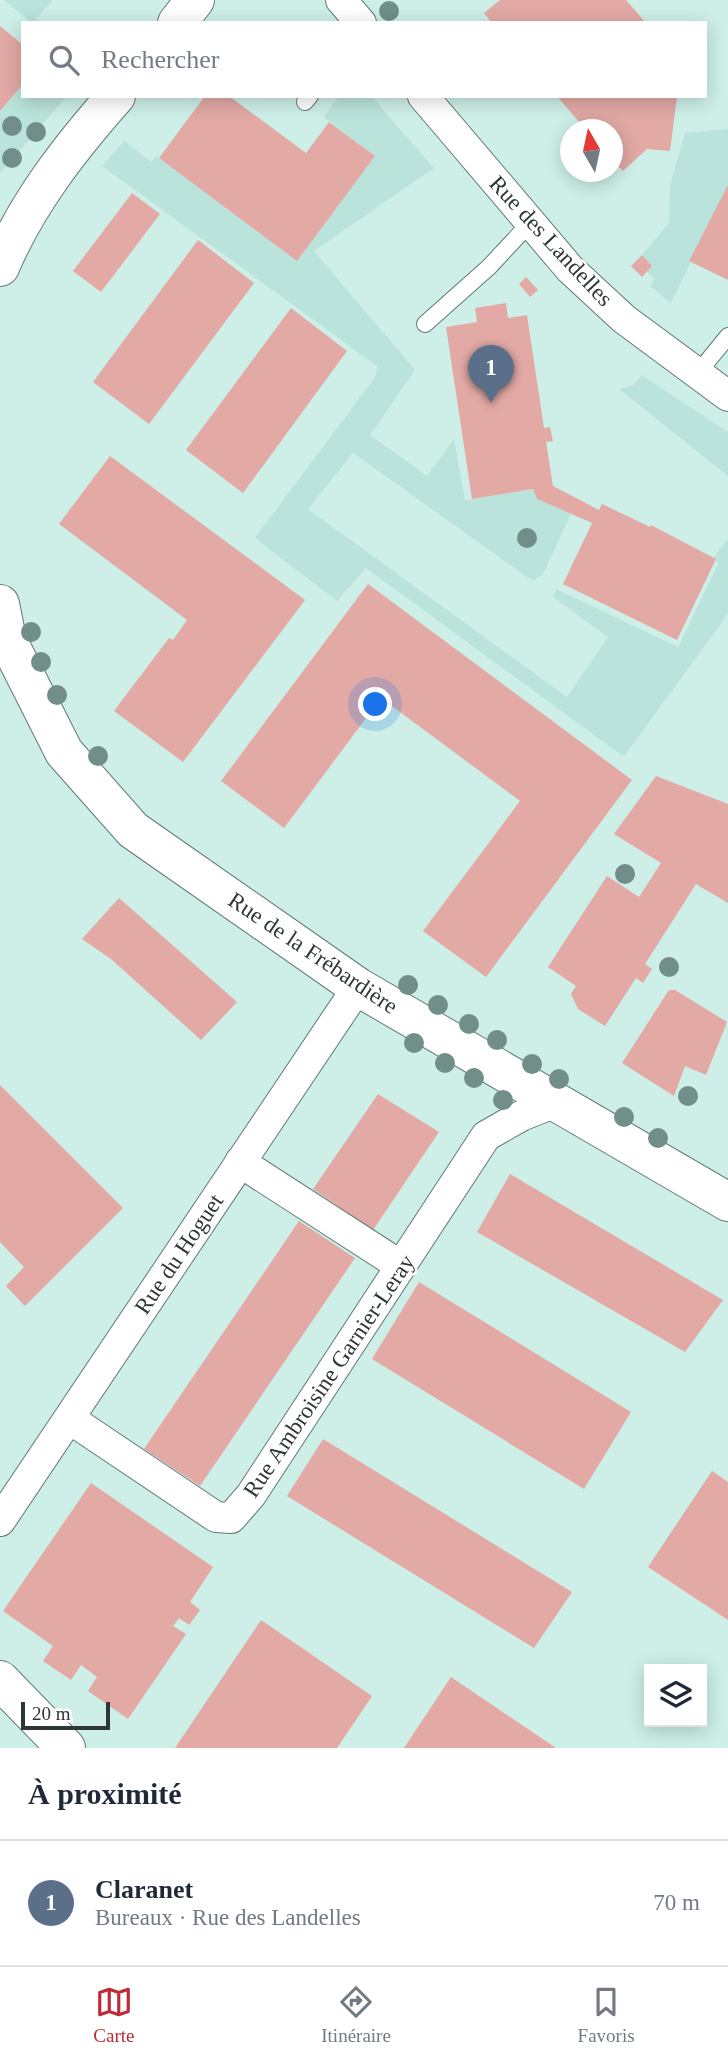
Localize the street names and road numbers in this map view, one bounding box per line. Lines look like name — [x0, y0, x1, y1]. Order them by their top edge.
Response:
street label: Rue des Landelles — [484, 171, 618, 311]
street label: Rue de la Frébardière — [224, 887, 402, 1019]
street label: Rue du Hoguet — [130, 1189, 229, 1319]
street label: Rue Ambroisine Garnier-Leray — [238, 1250, 420, 1502]

